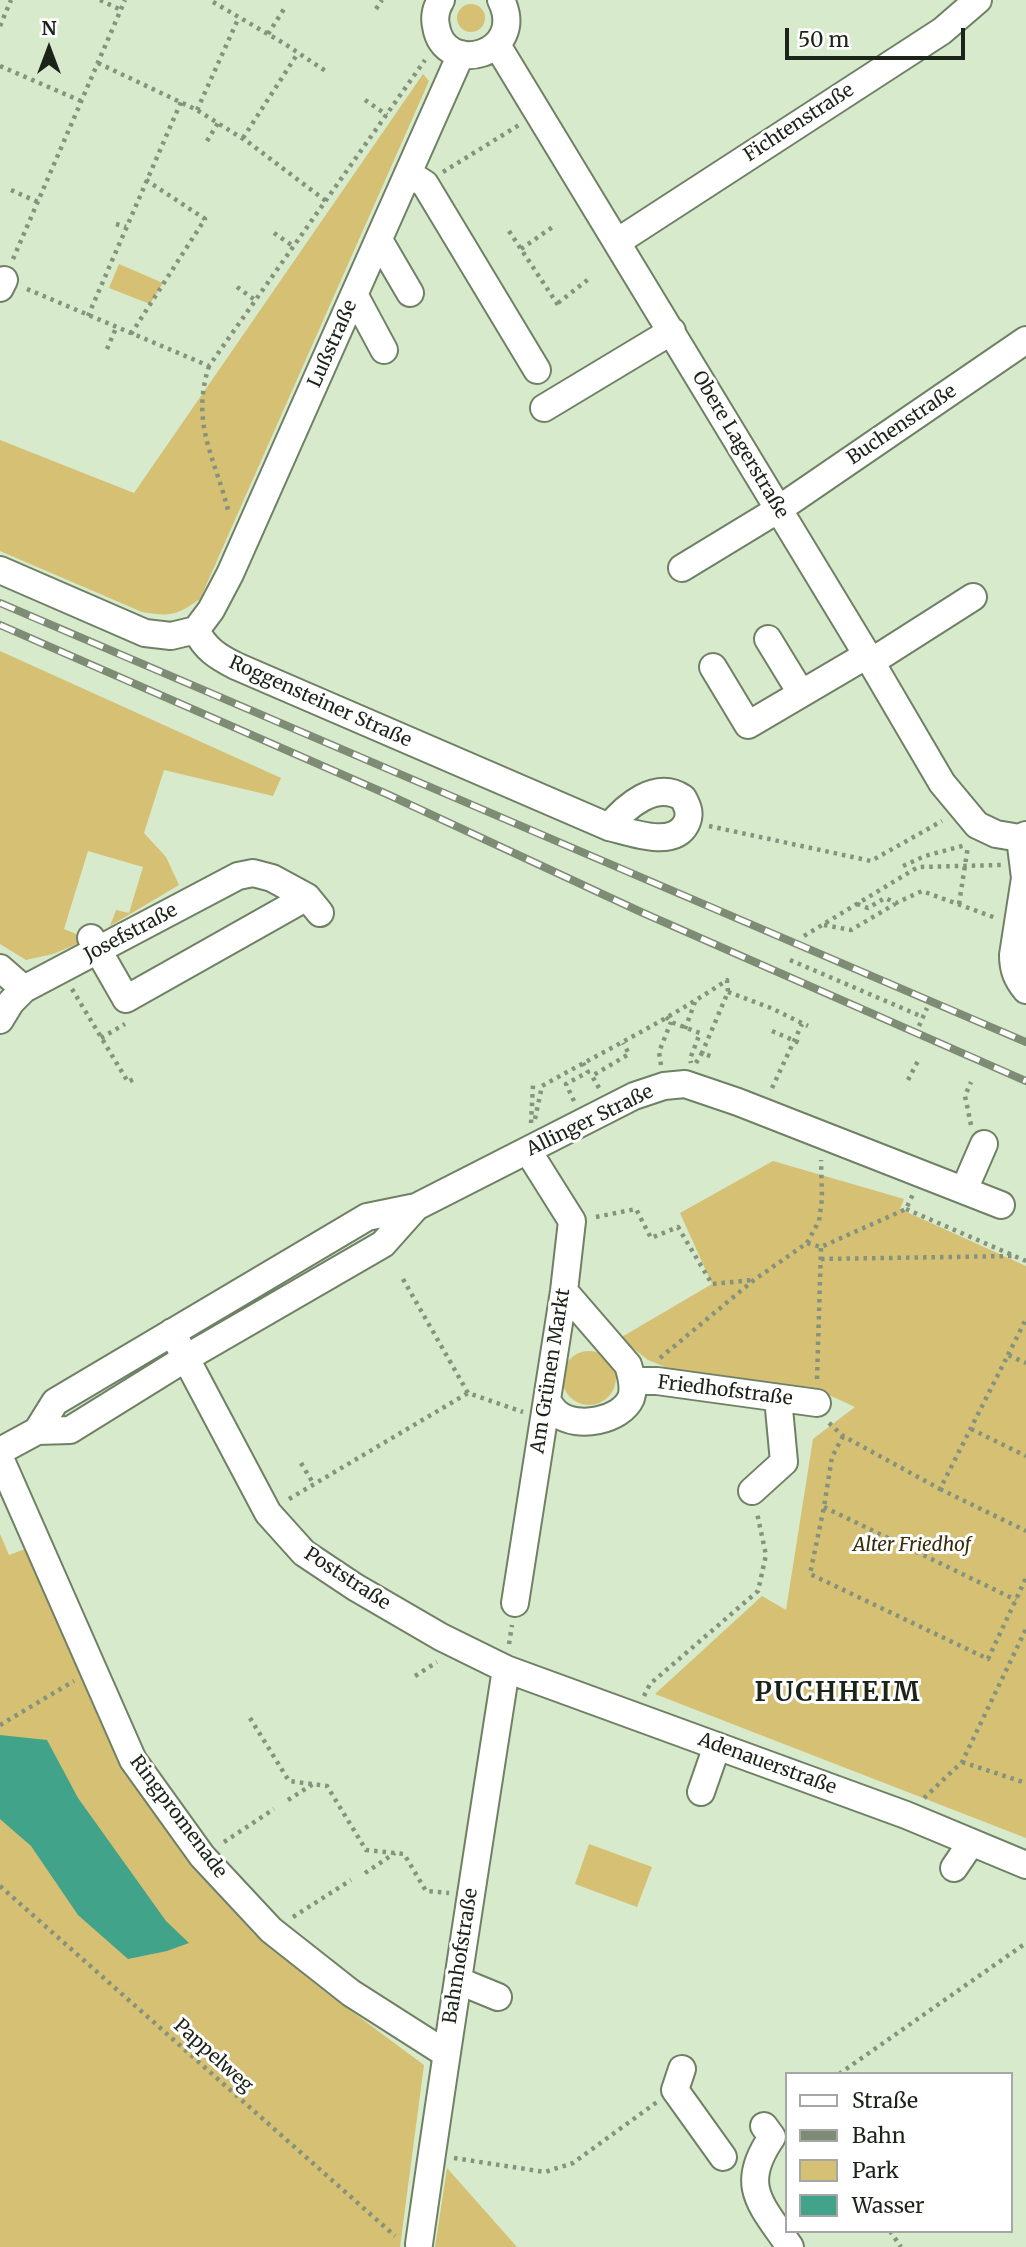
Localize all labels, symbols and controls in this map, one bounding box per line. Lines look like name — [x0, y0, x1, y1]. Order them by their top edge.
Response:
north arrow — [14, 14, 84, 84]
scale bar — [788, 14, 968, 58]
text: N — [41, 16, 57, 40]
text: 50 m — [798, 26, 849, 53]
street label: Fichtenstraße — [740, 79, 858, 167]
street label: Lußstraße — [304, 297, 362, 391]
street label: Obere Lagerstraße — [687, 367, 793, 523]
street label: Buchenstraße — [843, 380, 961, 470]
street label: Roggensteiner Straße — [225, 651, 415, 753]
street label: Josefstraße — [81, 899, 181, 967]
street label: Allinger Straße — [523, 1081, 657, 1161]
street label: Am Grünen Markt — [527, 1287, 575, 1455]
street label: Friedhofstraße — [656, 1371, 794, 1411]
park label: Alter Friedhof — [853, 1535, 971, 1557]
street label: Poststraße — [300, 1543, 394, 1615]
district label: PUCHHEIM — [756, 1678, 920, 1710]
street label: Adenauerstraße — [695, 1728, 839, 1800]
street label: Ringpromenade — [125, 1751, 231, 1883]
street label: Bahnhofstraße — [439, 1887, 483, 2025]
street label: Pappelweg — [169, 2014, 257, 2098]
legend — [785, 2072, 1012, 2233]
text: Straße — [852, 2087, 918, 2114]
text: Bahn — [852, 2122, 906, 2149]
text: Park — [852, 2157, 899, 2184]
text: Wasser — [852, 2192, 924, 2219]

